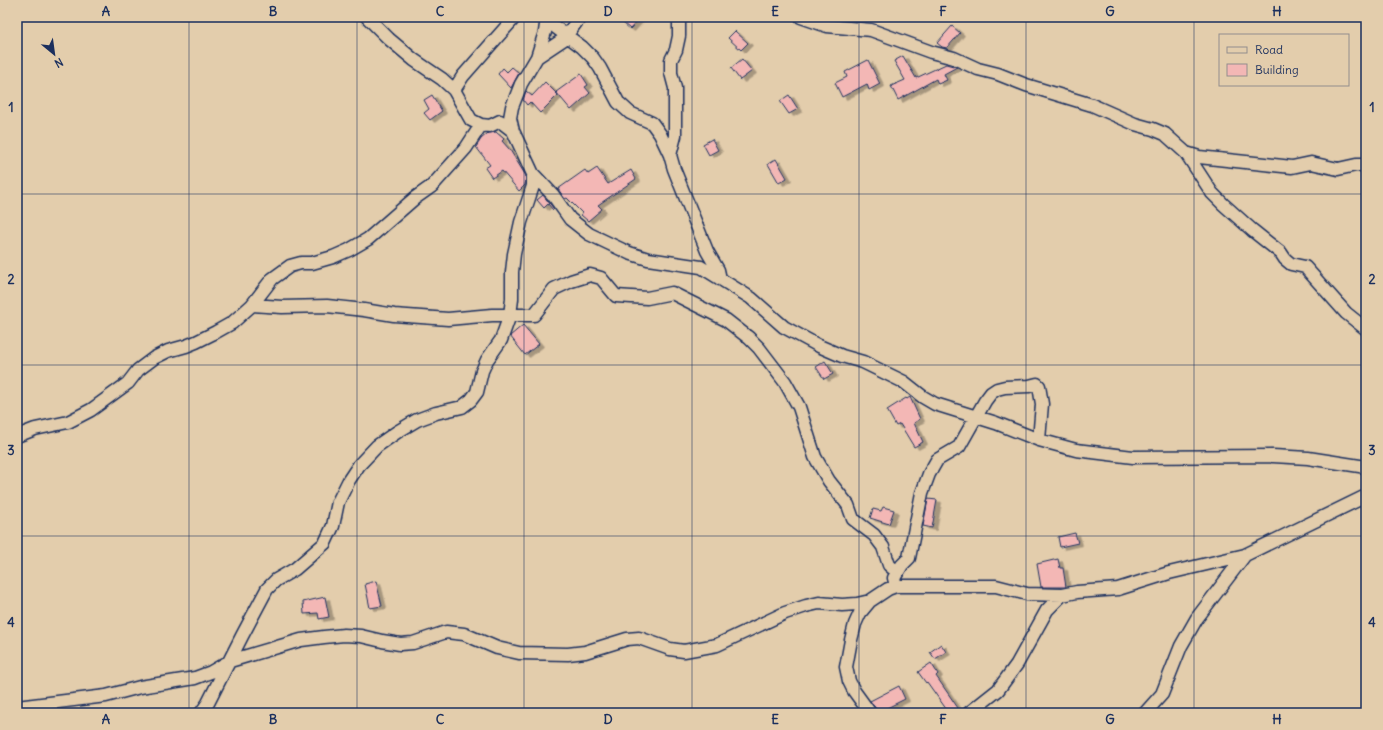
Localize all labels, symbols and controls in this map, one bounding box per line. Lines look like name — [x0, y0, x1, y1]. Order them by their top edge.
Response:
text: A — [102, 3, 111, 20]
text: B — [269, 3, 278, 20]
text: C — [436, 3, 445, 20]
text: D — [603, 3, 613, 20]
text: E — [771, 3, 779, 20]
text: F — [939, 3, 947, 20]
text: G — [1105, 3, 1115, 20]
text: H — [1272, 3, 1282, 20]
north arrow — [34, 34, 74, 74]
legend — [1219, 34, 1349, 86]
text: Road — [1255, 42, 1283, 57]
text: N — [52, 55, 66, 71]
text: Building — [1255, 62, 1299, 77]
text: 1 — [8, 99, 14, 116]
text: 1 — [1369, 99, 1375, 116]
text: 2 — [7, 271, 15, 288]
text: 2 — [1368, 271, 1376, 288]
text: 3 — [7, 442, 15, 459]
text: 3 — [1368, 442, 1376, 459]
text: 4 — [7, 614, 15, 631]
text: 4 — [1368, 614, 1376, 631]
text: A — [102, 711, 111, 728]
text: B — [269, 711, 278, 728]
text: C — [436, 711, 445, 728]
text: D — [603, 711, 613, 728]
text: E — [771, 711, 779, 728]
text: F — [939, 711, 947, 728]
text: G — [1105, 711, 1115, 728]
text: H — [1272, 711, 1282, 728]

